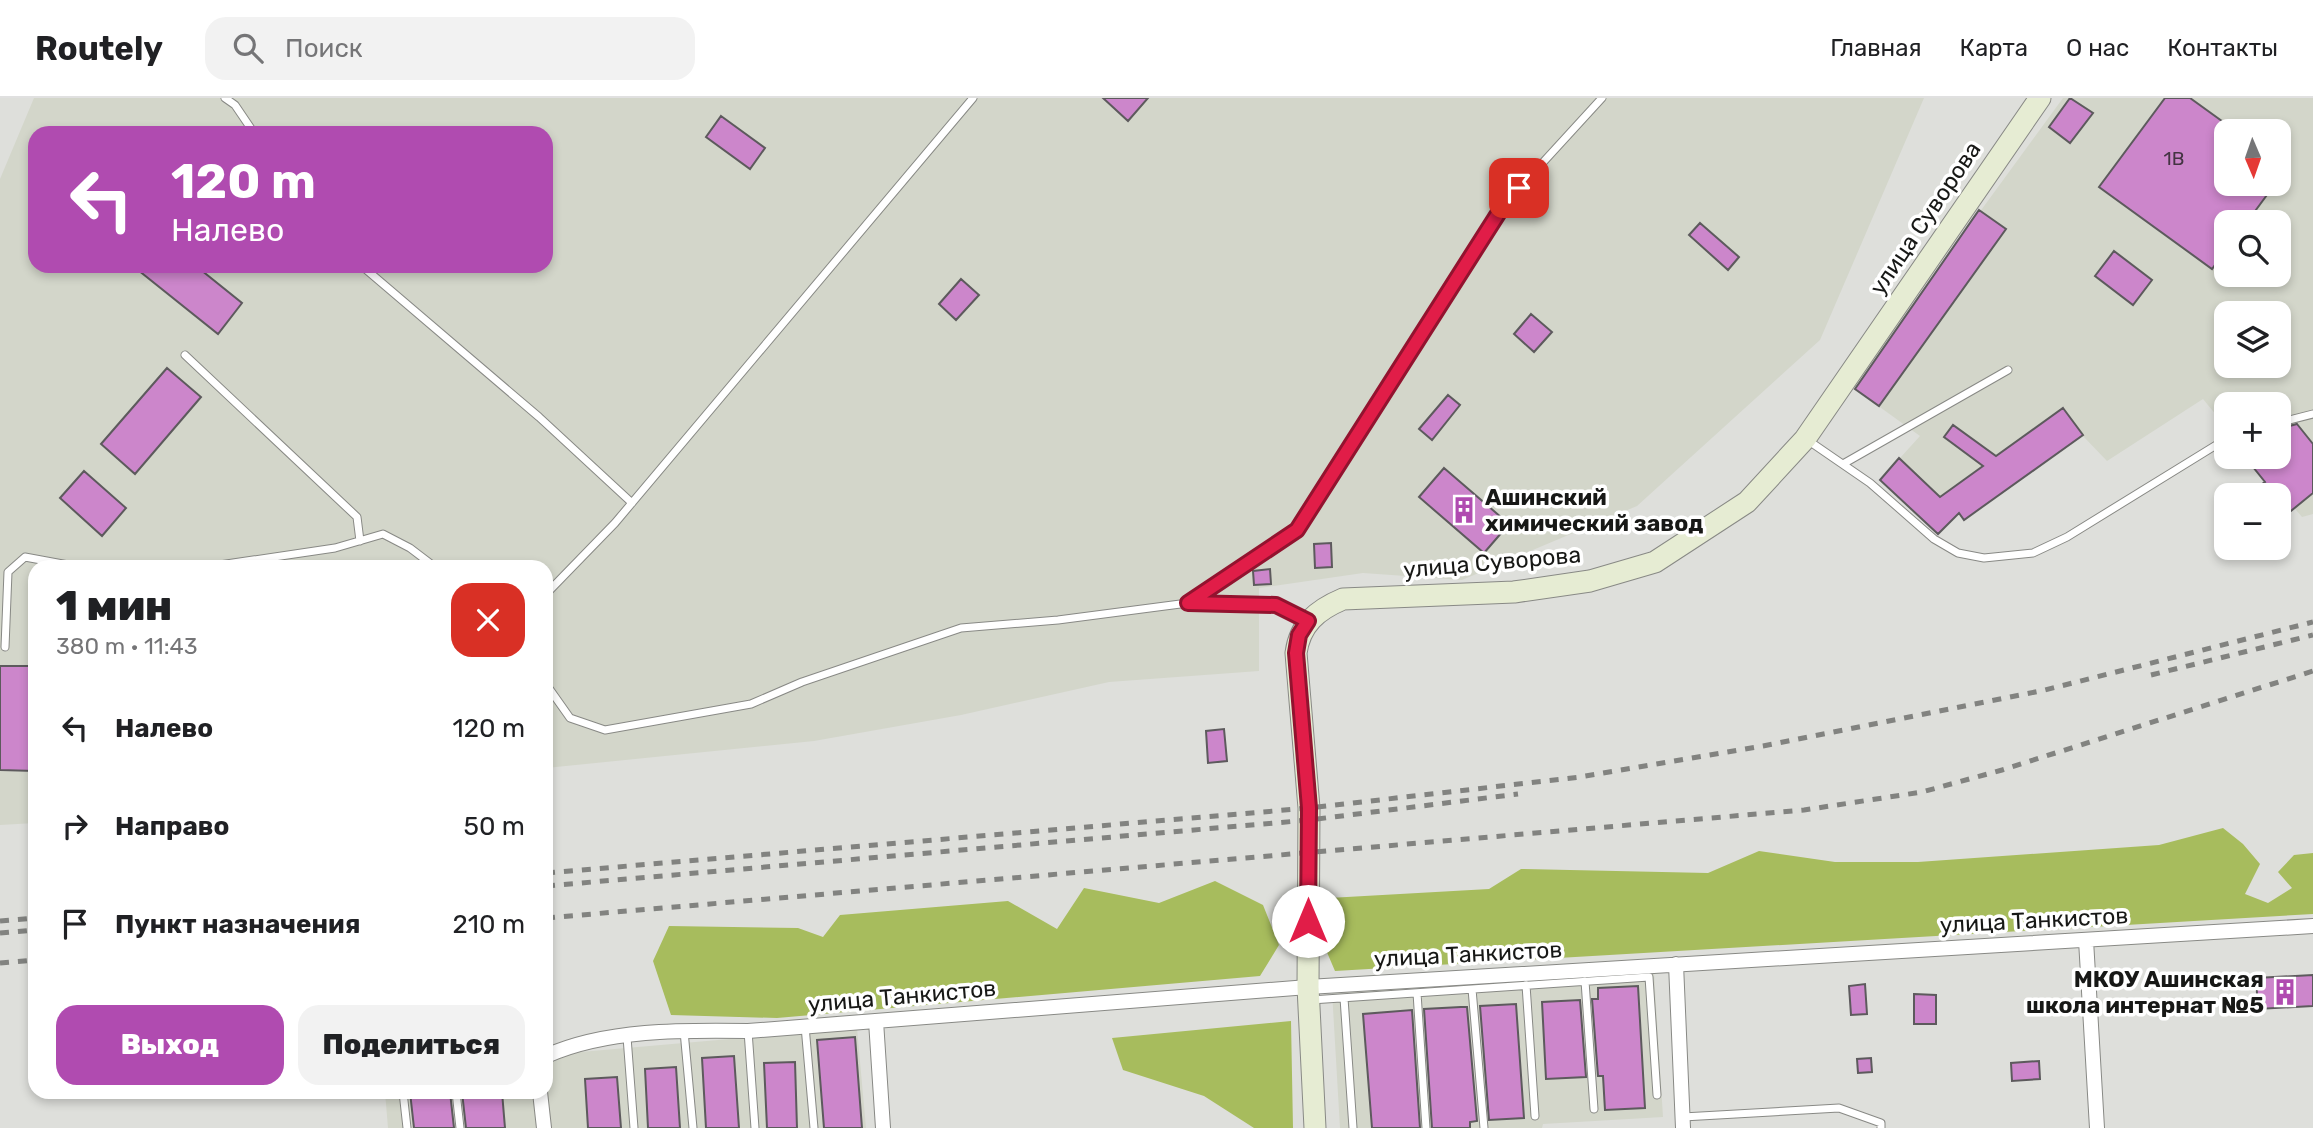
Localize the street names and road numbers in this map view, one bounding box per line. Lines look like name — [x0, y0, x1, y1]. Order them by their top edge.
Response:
street label: улица Суворова — [1864, 136, 1986, 300]
street label: улица Суворова — [1402, 540, 1582, 584]
street label: улица Танкистов — [1939, 901, 2129, 939]
street label: улица Танкистов — [1373, 935, 1563, 973]
street label: улица Танкистов — [807, 974, 997, 1018]

